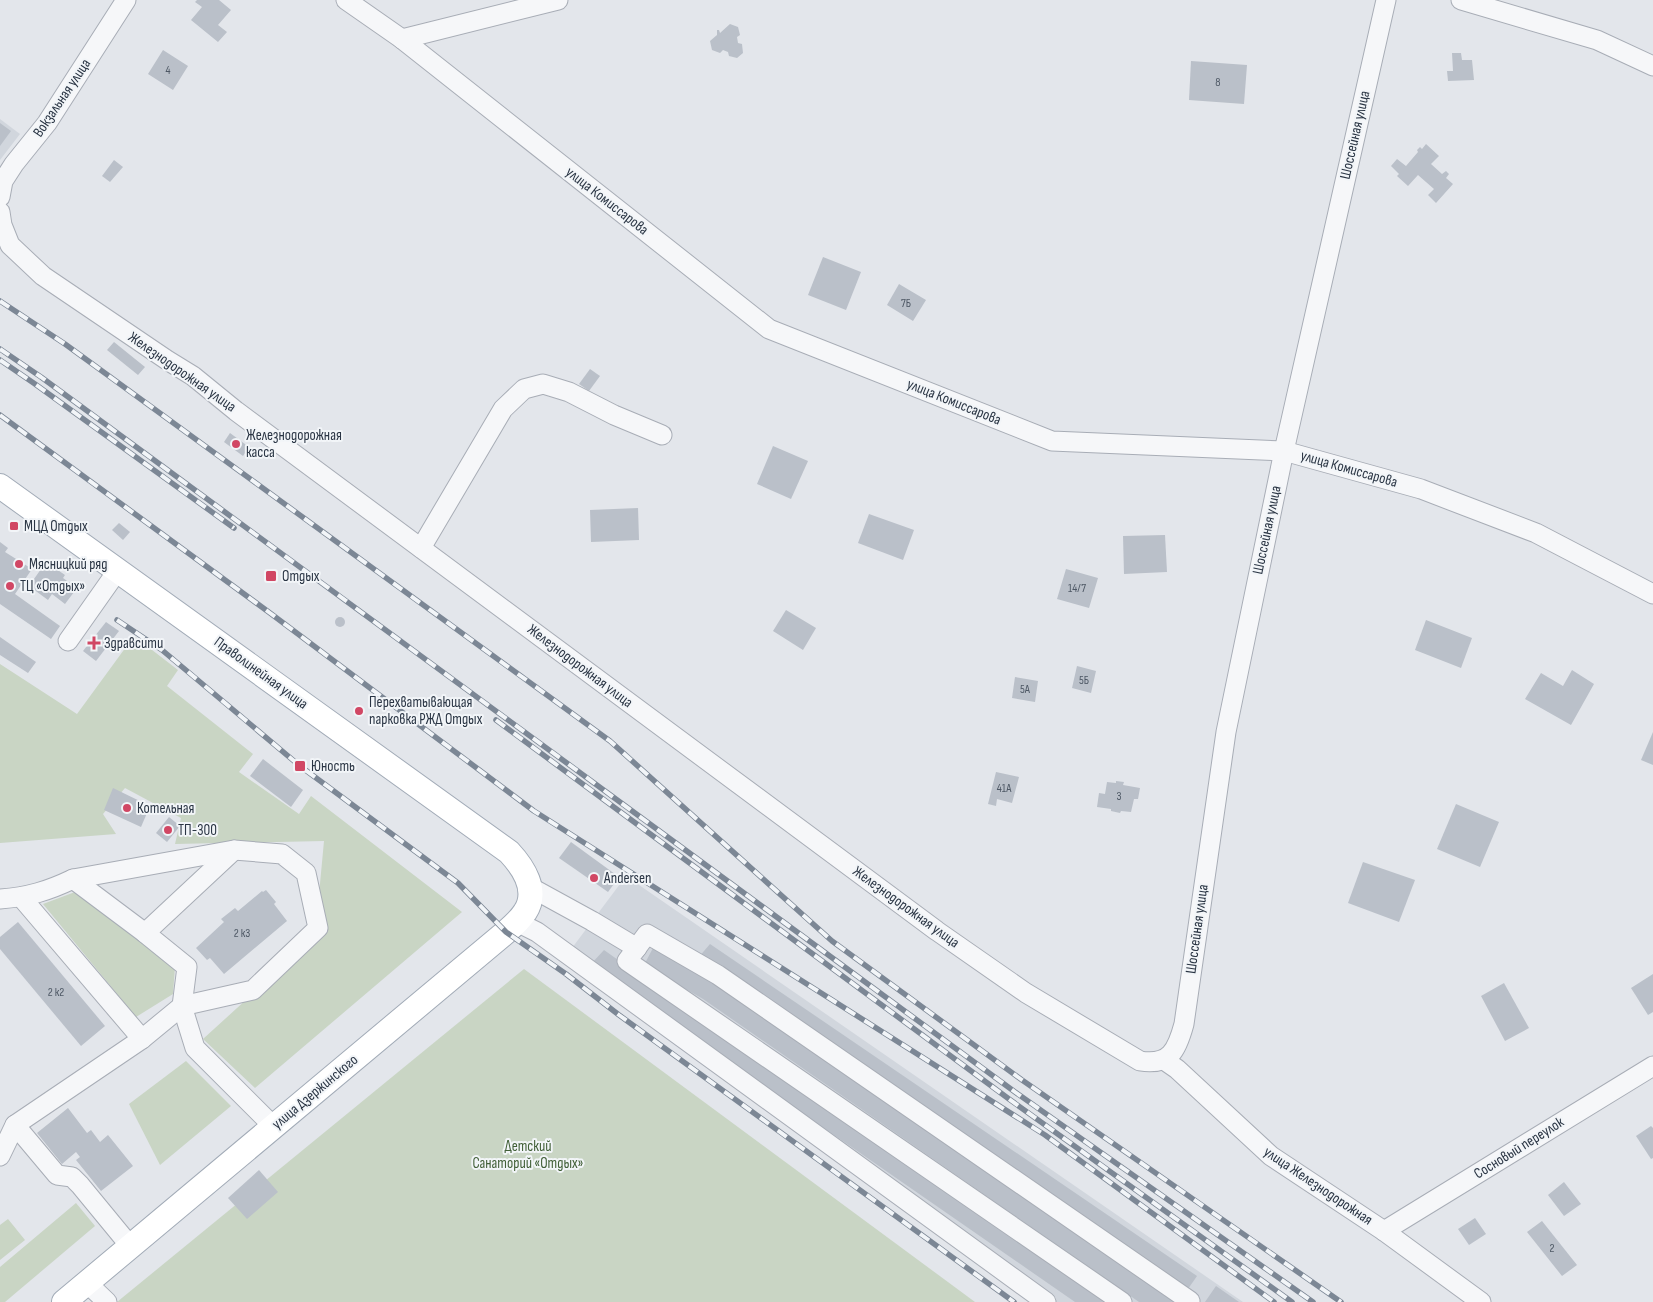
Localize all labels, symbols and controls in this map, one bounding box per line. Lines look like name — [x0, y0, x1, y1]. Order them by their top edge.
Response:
street label: Вокзальная улица — [29, 55, 95, 141]
house number: 4 — [165, 63, 171, 78]
house number: 8 — [1215, 75, 1221, 90]
street label: Шоссейная улица — [1336, 89, 1374, 181]
street label: улица Комиссарова — [562, 163, 652, 239]
house number: 7Б — [901, 296, 911, 311]
street label: Железнодорожная улица — [124, 328, 240, 416]
street label: улица Комиссарова — [904, 374, 1004, 430]
place label: Железнодорожная касса — [246, 426, 342, 462]
marker: Железнодорожная касса — [230, 438, 242, 450]
street label: улица Комиссарова — [1298, 446, 1400, 492]
street label: Шоссейная улица — [1248, 484, 1286, 576]
place label: МЦД Отдых — [24, 517, 88, 536]
marker: МЦД Отдых — [8, 520, 20, 532]
place label: Мясницкий ряд — [29, 555, 107, 574]
marker: Мясницкий ряд — [13, 558, 25, 570]
place label: Отдых — [282, 567, 320, 586]
marker: Отдых — [264, 569, 278, 583]
place label: ТЦ «Отдых» — [20, 577, 85, 596]
marker: ТЦ «Отдых» — [4, 580, 16, 592]
house number: 14/7 — [1068, 581, 1086, 596]
street label: Железнодорожная улица — [523, 620, 637, 712]
street label: Праволинейная улица — [210, 632, 312, 714]
place label: Здравсити — [104, 634, 163, 653]
marker: Здравсити — [88, 637, 100, 649]
house number: 5Б — [1079, 673, 1089, 688]
house number: 5А — [1020, 682, 1031, 697]
place label: Перехватывающая парковка РЖД Отдых — [369, 693, 483, 729]
marker: Перехватывающая парковка РЖД Отдых — [353, 705, 365, 717]
place label: Юность — [311, 757, 355, 776]
marker: Юность — [293, 759, 307, 773]
house number: 41А — [997, 781, 1012, 796]
house number: 3 — [1116, 789, 1122, 804]
place label: Котельная — [137, 799, 195, 818]
marker: Котельная — [121, 802, 133, 814]
place label: ТП-300 — [178, 821, 217, 840]
marker: ТП-300 — [162, 824, 174, 836]
street label: Железнодорожная улица — [849, 862, 963, 952]
place label: Andersen — [603, 869, 651, 888]
marker: Andersen — [588, 872, 600, 884]
street label: Шоссейная улица — [1181, 883, 1213, 975]
house number: 2 к3 — [234, 926, 250, 941]
house number: 2 к2 — [48, 985, 64, 1000]
street label: улица Дзержинского — [268, 1050, 362, 1134]
street label: Сосновый переулок — [1470, 1113, 1568, 1183]
park label: Детский Санаторий «Отдых» — [473, 1137, 584, 1173]
street label: улица Железнодорожная — [1260, 1142, 1376, 1230]
house number: 2 — [1550, 1241, 1555, 1256]

